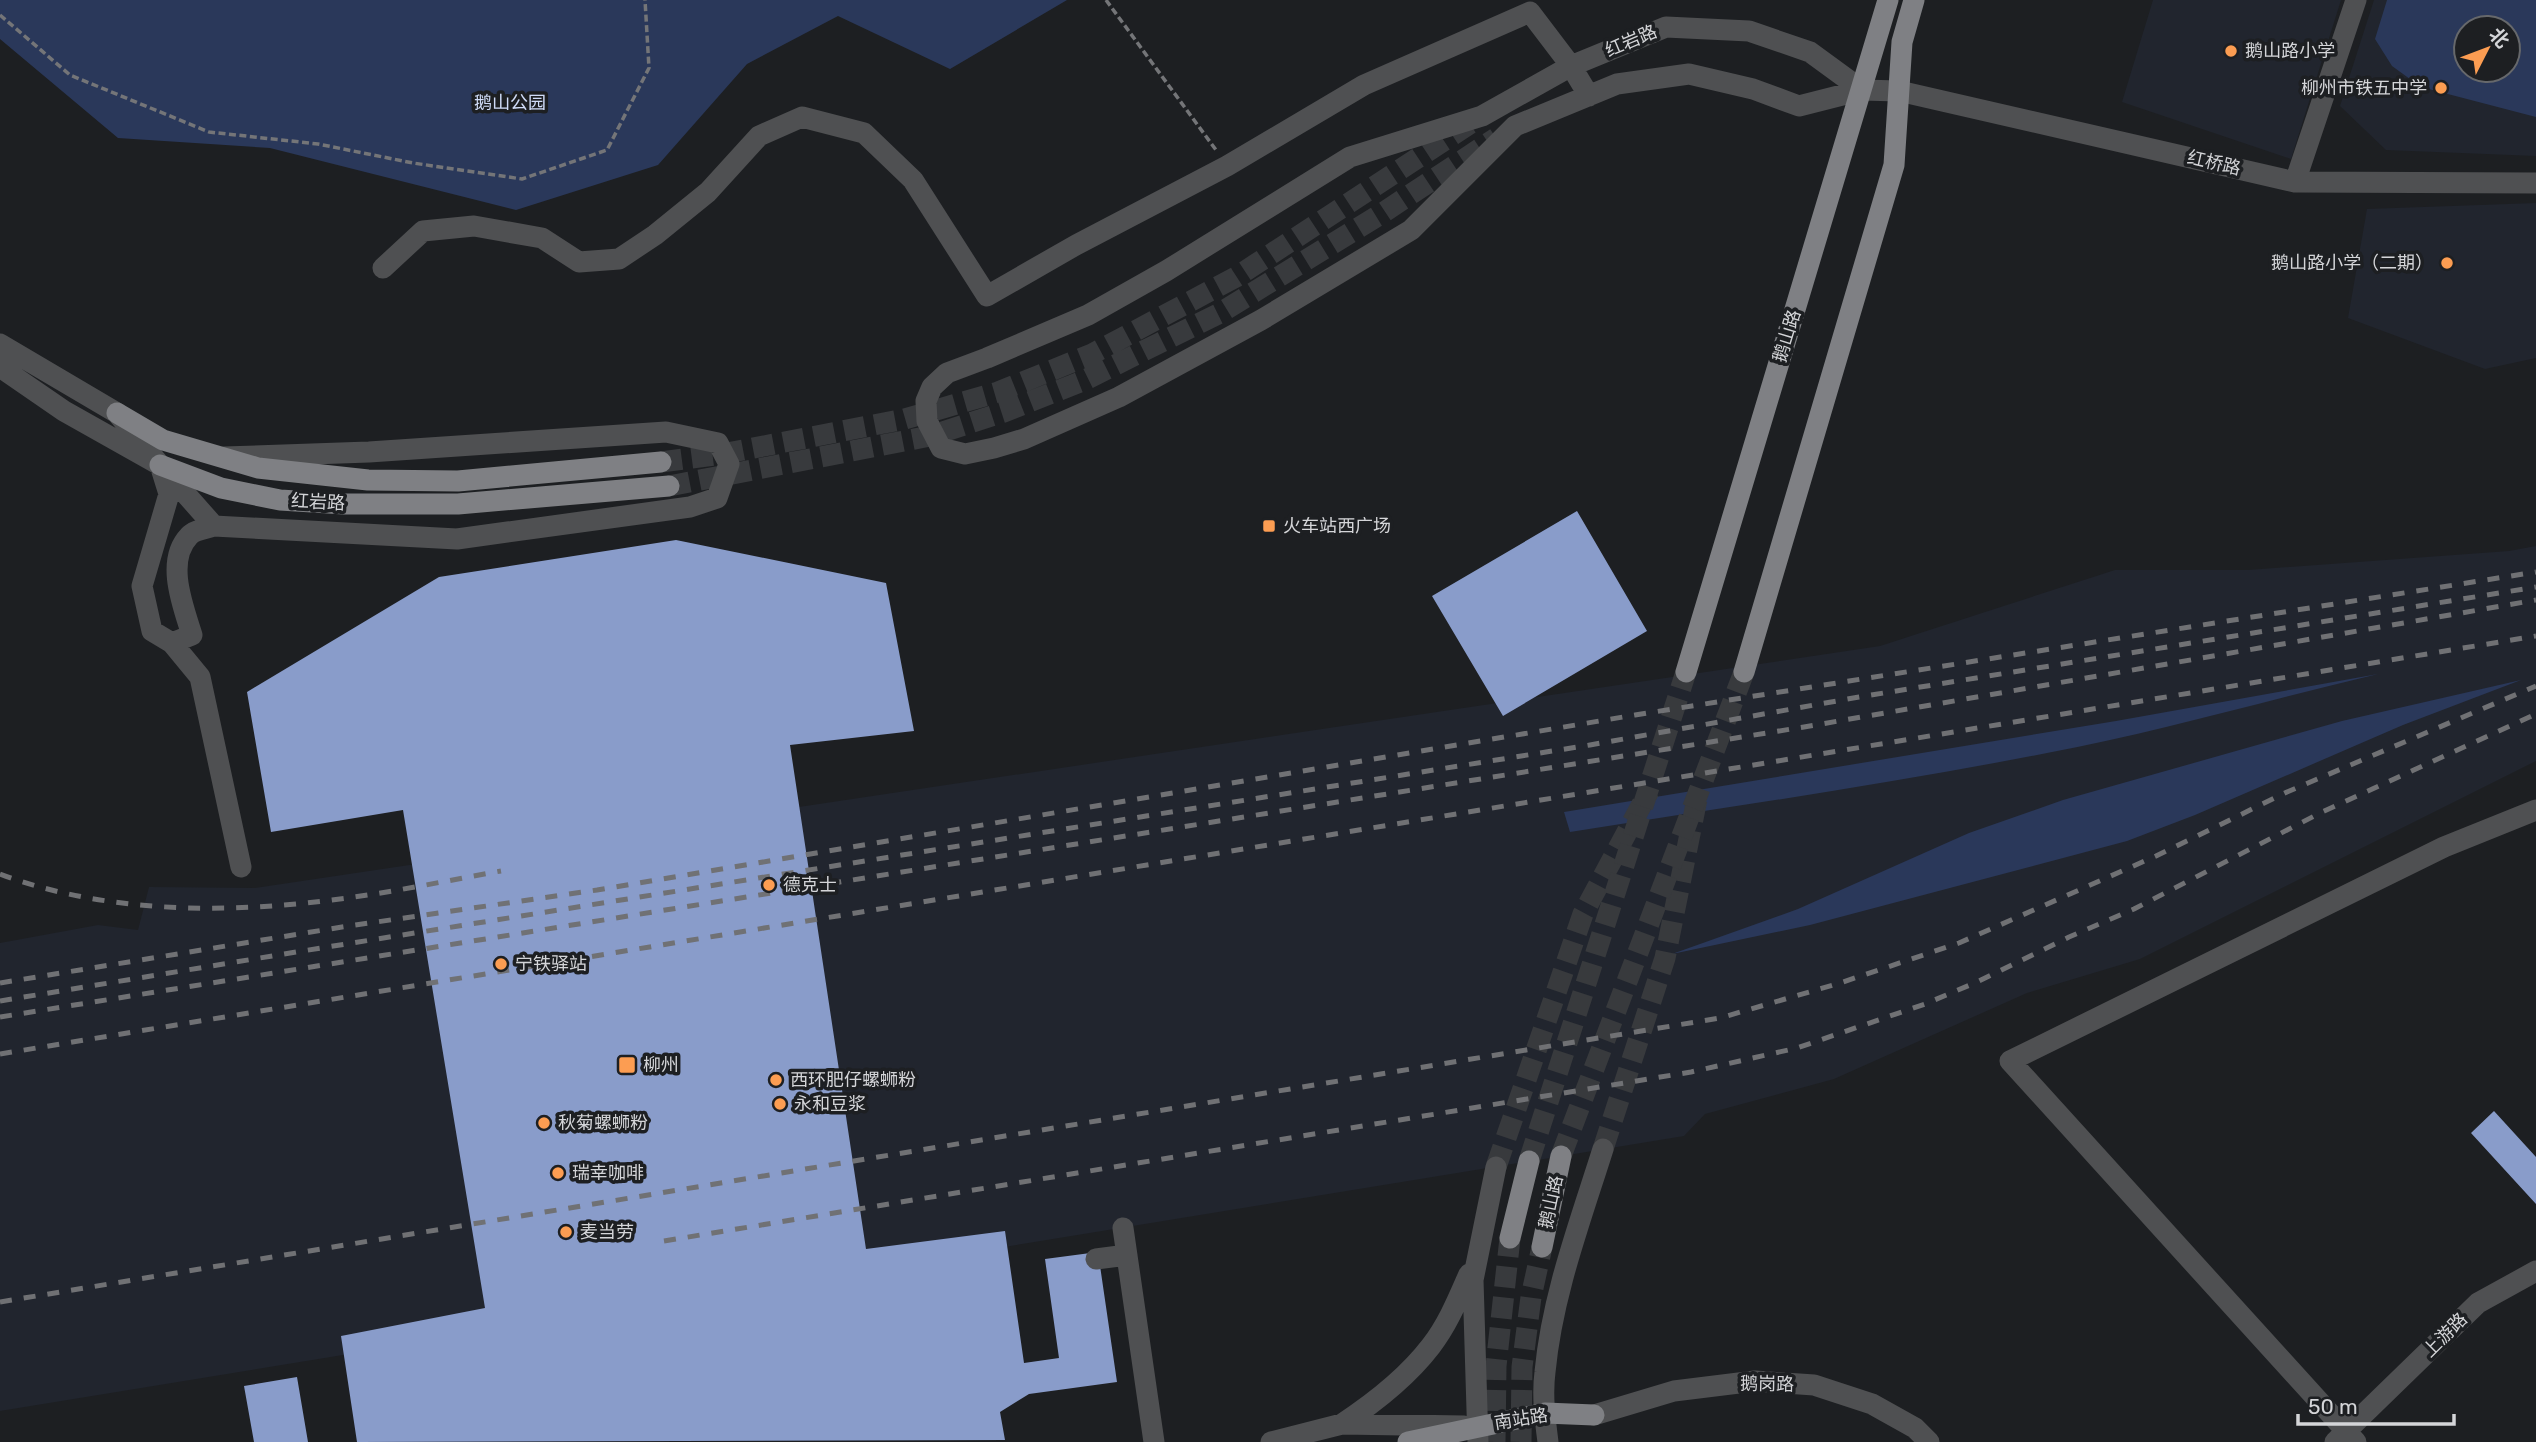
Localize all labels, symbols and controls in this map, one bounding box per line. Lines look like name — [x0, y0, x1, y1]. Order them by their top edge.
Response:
north arrow — [2452, 14, 2522, 84]
street label: 红岩路 — [1602, 20, 1660, 62]
text: 北 — [2484, 23, 2514, 53]
place label: 鹅山路小学 — [2245, 40, 2335, 62]
marker: 鹅山路小学 — [2223, 43, 2239, 59]
place label: 柳州市铁五中学 — [2301, 77, 2427, 99]
marker: 柳州市铁五中学 — [2433, 80, 2449, 96]
park label: 鹅山公园 — [474, 92, 546, 114]
street label: 红桥路 — [2185, 146, 2243, 180]
place label: 鹅山路小学（二期） — [2271, 252, 2433, 274]
marker: 鹅山路小学（二期） — [2439, 255, 2455, 271]
street label: 鹅山路 — [1769, 307, 1805, 365]
street label: 红岩路 — [290, 490, 346, 514]
place label: 火车站西广场 — [1283, 515, 1391, 537]
marker: 火车站西广场 — [1261, 518, 1277, 534]
place label: 德克士 — [783, 874, 837, 896]
marker: 德克士 — [761, 877, 777, 893]
place label: 宁铁驿站 — [515, 953, 587, 975]
marker: 宁铁驿站 — [493, 956, 509, 972]
place label: 柳州 — [643, 1054, 679, 1076]
marker: 柳州 — [617, 1055, 637, 1075]
place label: 西环肥仔螺蛳粉 — [790, 1069, 916, 1091]
marker: 西环肥仔螺蛳粉 — [768, 1072, 784, 1088]
place label: 永和豆浆 — [794, 1093, 866, 1115]
marker: 永和豆浆 — [772, 1096, 788, 1112]
place label: 秋菊螺蛳粉 — [558, 1112, 648, 1134]
marker: 秋菊螺蛳粉 — [536, 1115, 552, 1131]
place label: 瑞幸咖啡 — [572, 1162, 644, 1184]
marker: 瑞幸咖啡 — [550, 1165, 566, 1181]
street label: 鹅山路 — [1535, 1173, 1567, 1231]
place label: 麦当劳 — [580, 1221, 634, 1243]
marker: 麦当劳 — [558, 1224, 574, 1240]
street label: 上游路 — [2418, 1308, 2472, 1362]
street label: 鹅岗路 — [1740, 1373, 1794, 1395]
scale bar — [2298, 1382, 2454, 1426]
text: 50 m — [2308, 1394, 2358, 1419]
street label: 南站路 — [1493, 1404, 1549, 1434]

